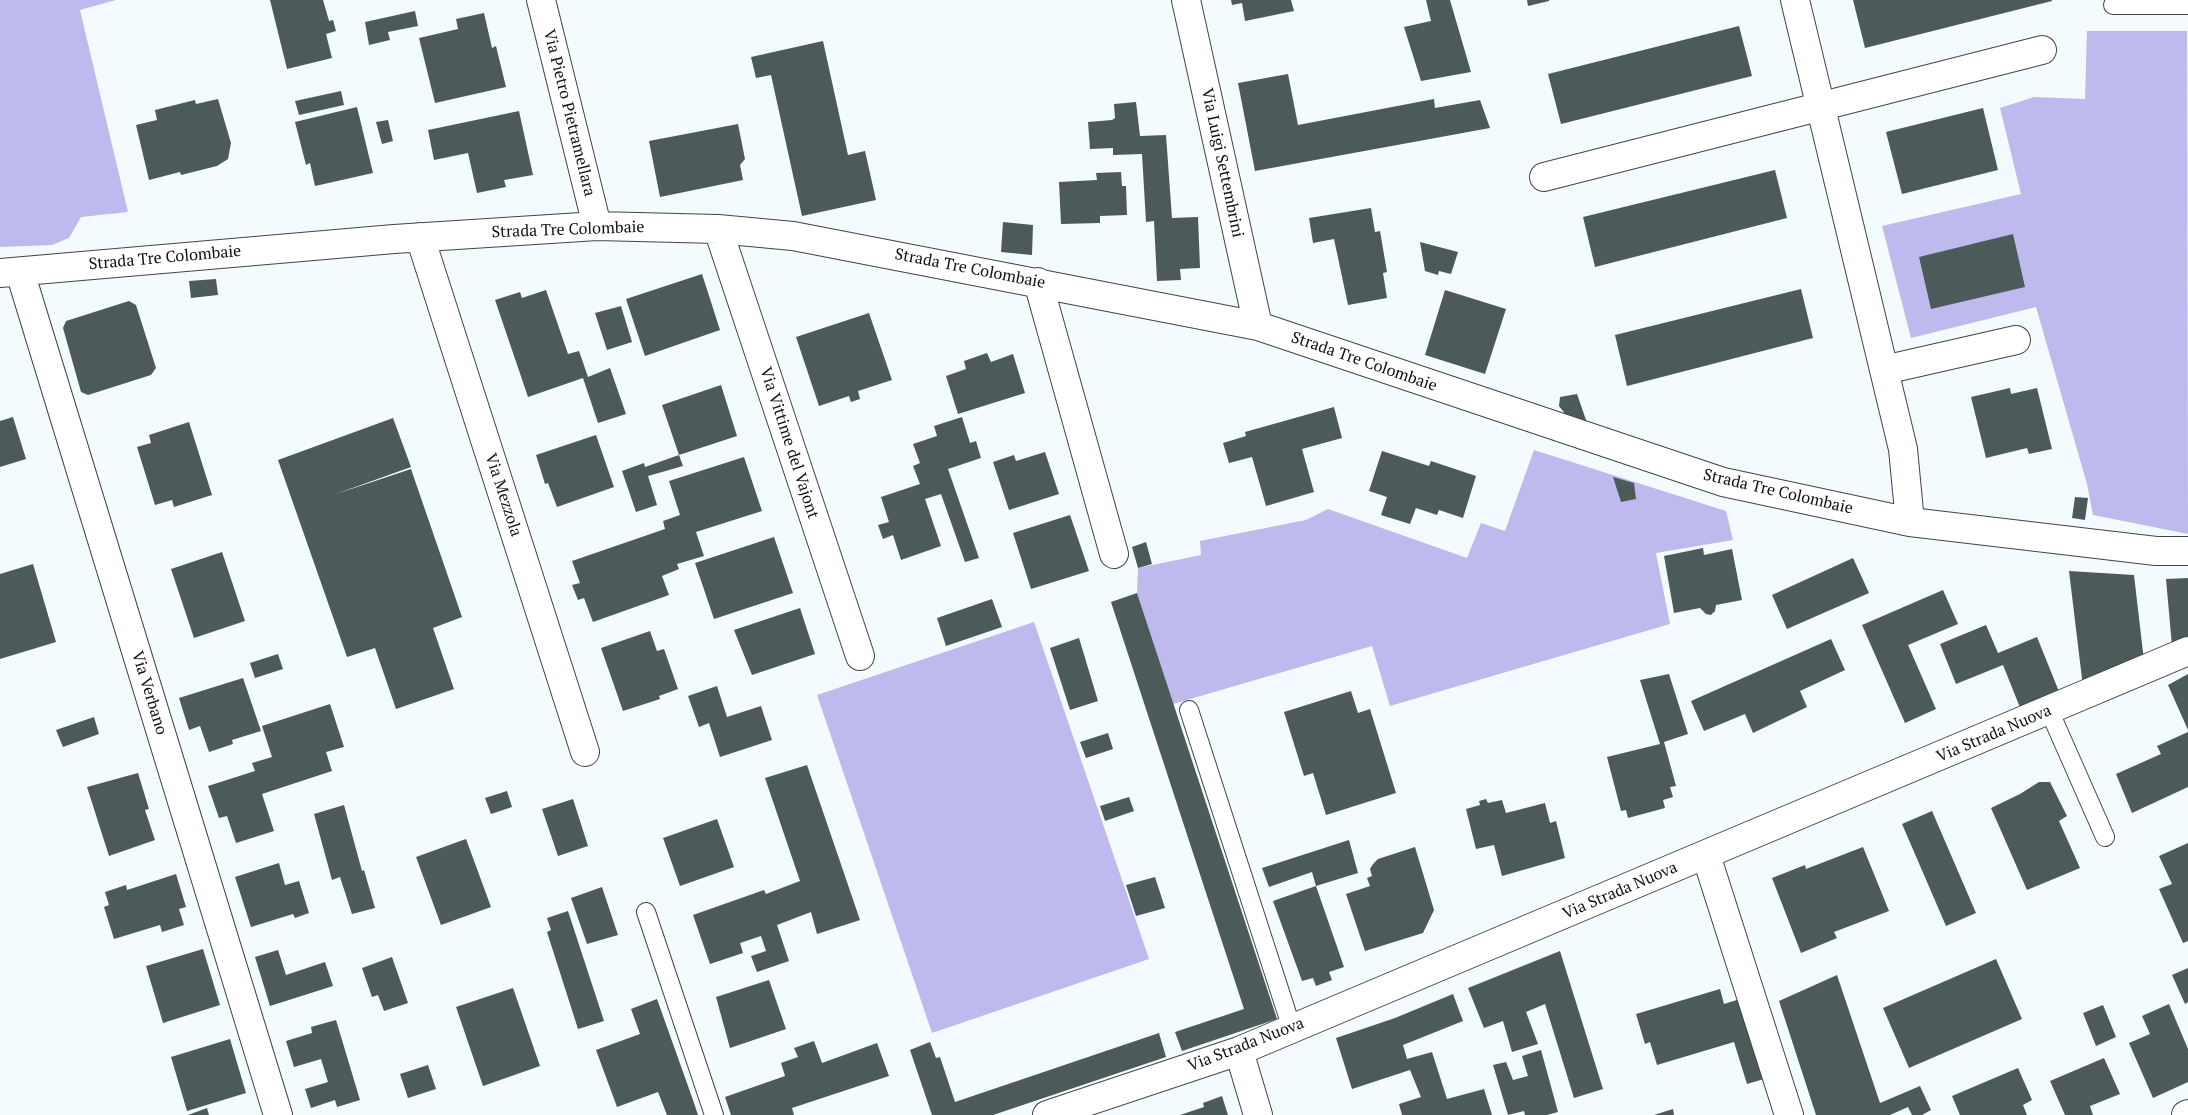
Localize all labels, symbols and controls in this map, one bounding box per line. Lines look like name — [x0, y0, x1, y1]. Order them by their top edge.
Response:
street label: Via Pietro Pietramellara — [539, 28, 599, 198]
street label: Via Luigi Settembrini — [1197, 87, 1247, 239]
street label: Strada Tre Colombaie — [491, 218, 645, 242]
street label: Strada Tre Colombaie — [88, 242, 242, 274]
street label: Strada Tre Colombaie — [893, 245, 1047, 293]
street label: Strada Tre Colombaie — [1289, 328, 1439, 396]
street label: Via Vittime del Vajont — [755, 365, 823, 521]
street label: Via Mezzola — [481, 451, 525, 539]
street label: Strada Tre Colombaie — [1701, 465, 1855, 519]
street label: Via Verbano — [127, 649, 171, 737]
street label: Via Strada Nuova — [1934, 701, 2054, 767]
street label: Via Strada Nuova — [1560, 858, 1680, 924]
street label: Via Strada Nuova — [1185, 1014, 1307, 1076]

